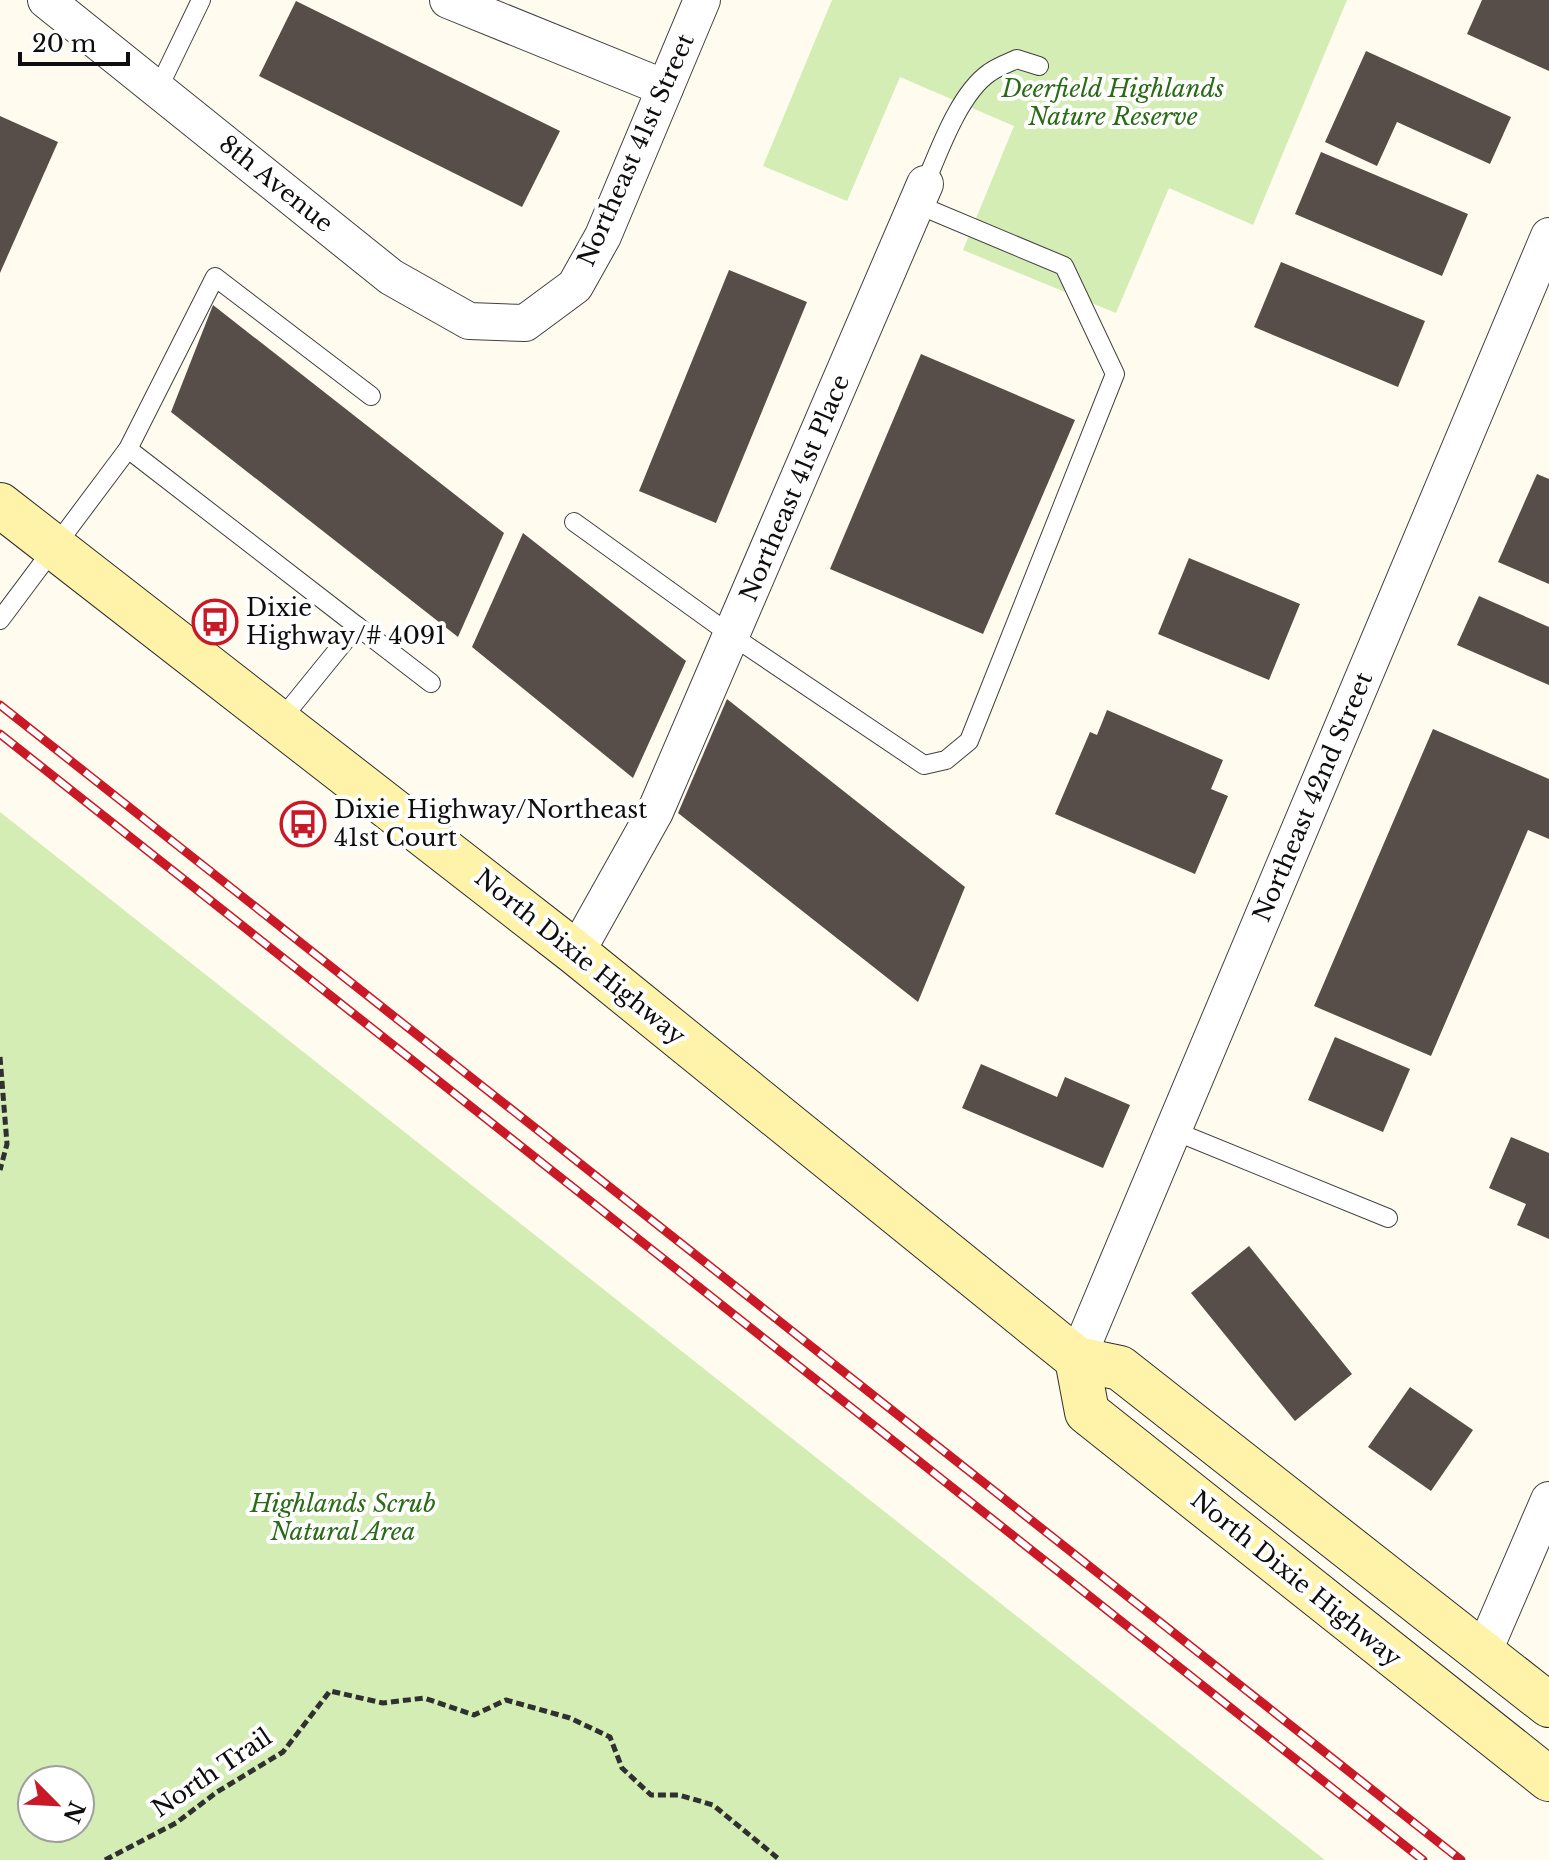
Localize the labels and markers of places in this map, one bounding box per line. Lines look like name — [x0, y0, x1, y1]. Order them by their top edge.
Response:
place label: Dixie Highway/# 4091 — [246, 593, 446, 650]
bus stop icon: Dixie Highway/# 4091 — [191, 598, 239, 646]
place label: Dixie Highway/Northeast 41st Court — [334, 795, 647, 852]
bus stop icon: Dixie Highway/Northeast 41st Court — [279, 800, 327, 848]

